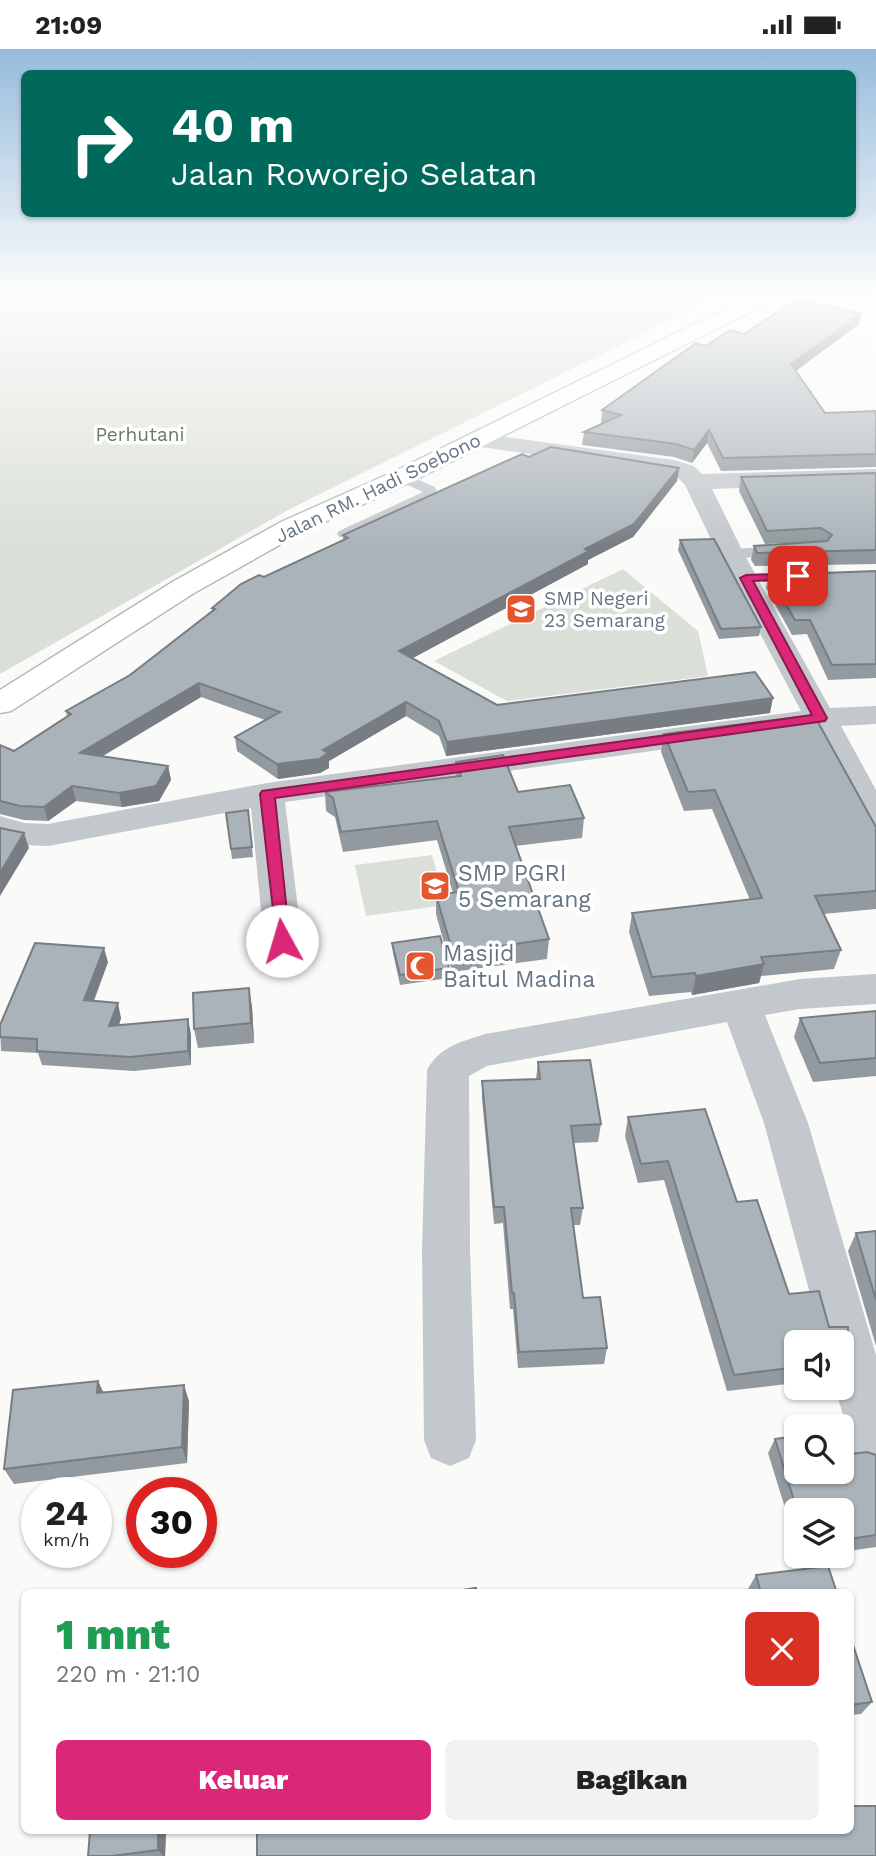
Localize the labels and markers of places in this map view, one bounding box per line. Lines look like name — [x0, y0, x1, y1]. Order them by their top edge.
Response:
pin — [768, 546, 828, 606]
place label: SMP Negeri 23 Semarang — [544, 587, 666, 632]
school or university icon: SMP Negeri 23 Semarang — [504, 592, 538, 626]
place label: SMP PGRI 5 Semarang — [458, 860, 591, 913]
school or university icon: SMP PGRI 5 Semarang — [418, 869, 452, 903]
place label: Masjid Baitul Madina — [443, 940, 595, 993]
mosque icon: Masjid Baitul Madina — [403, 949, 437, 983]

